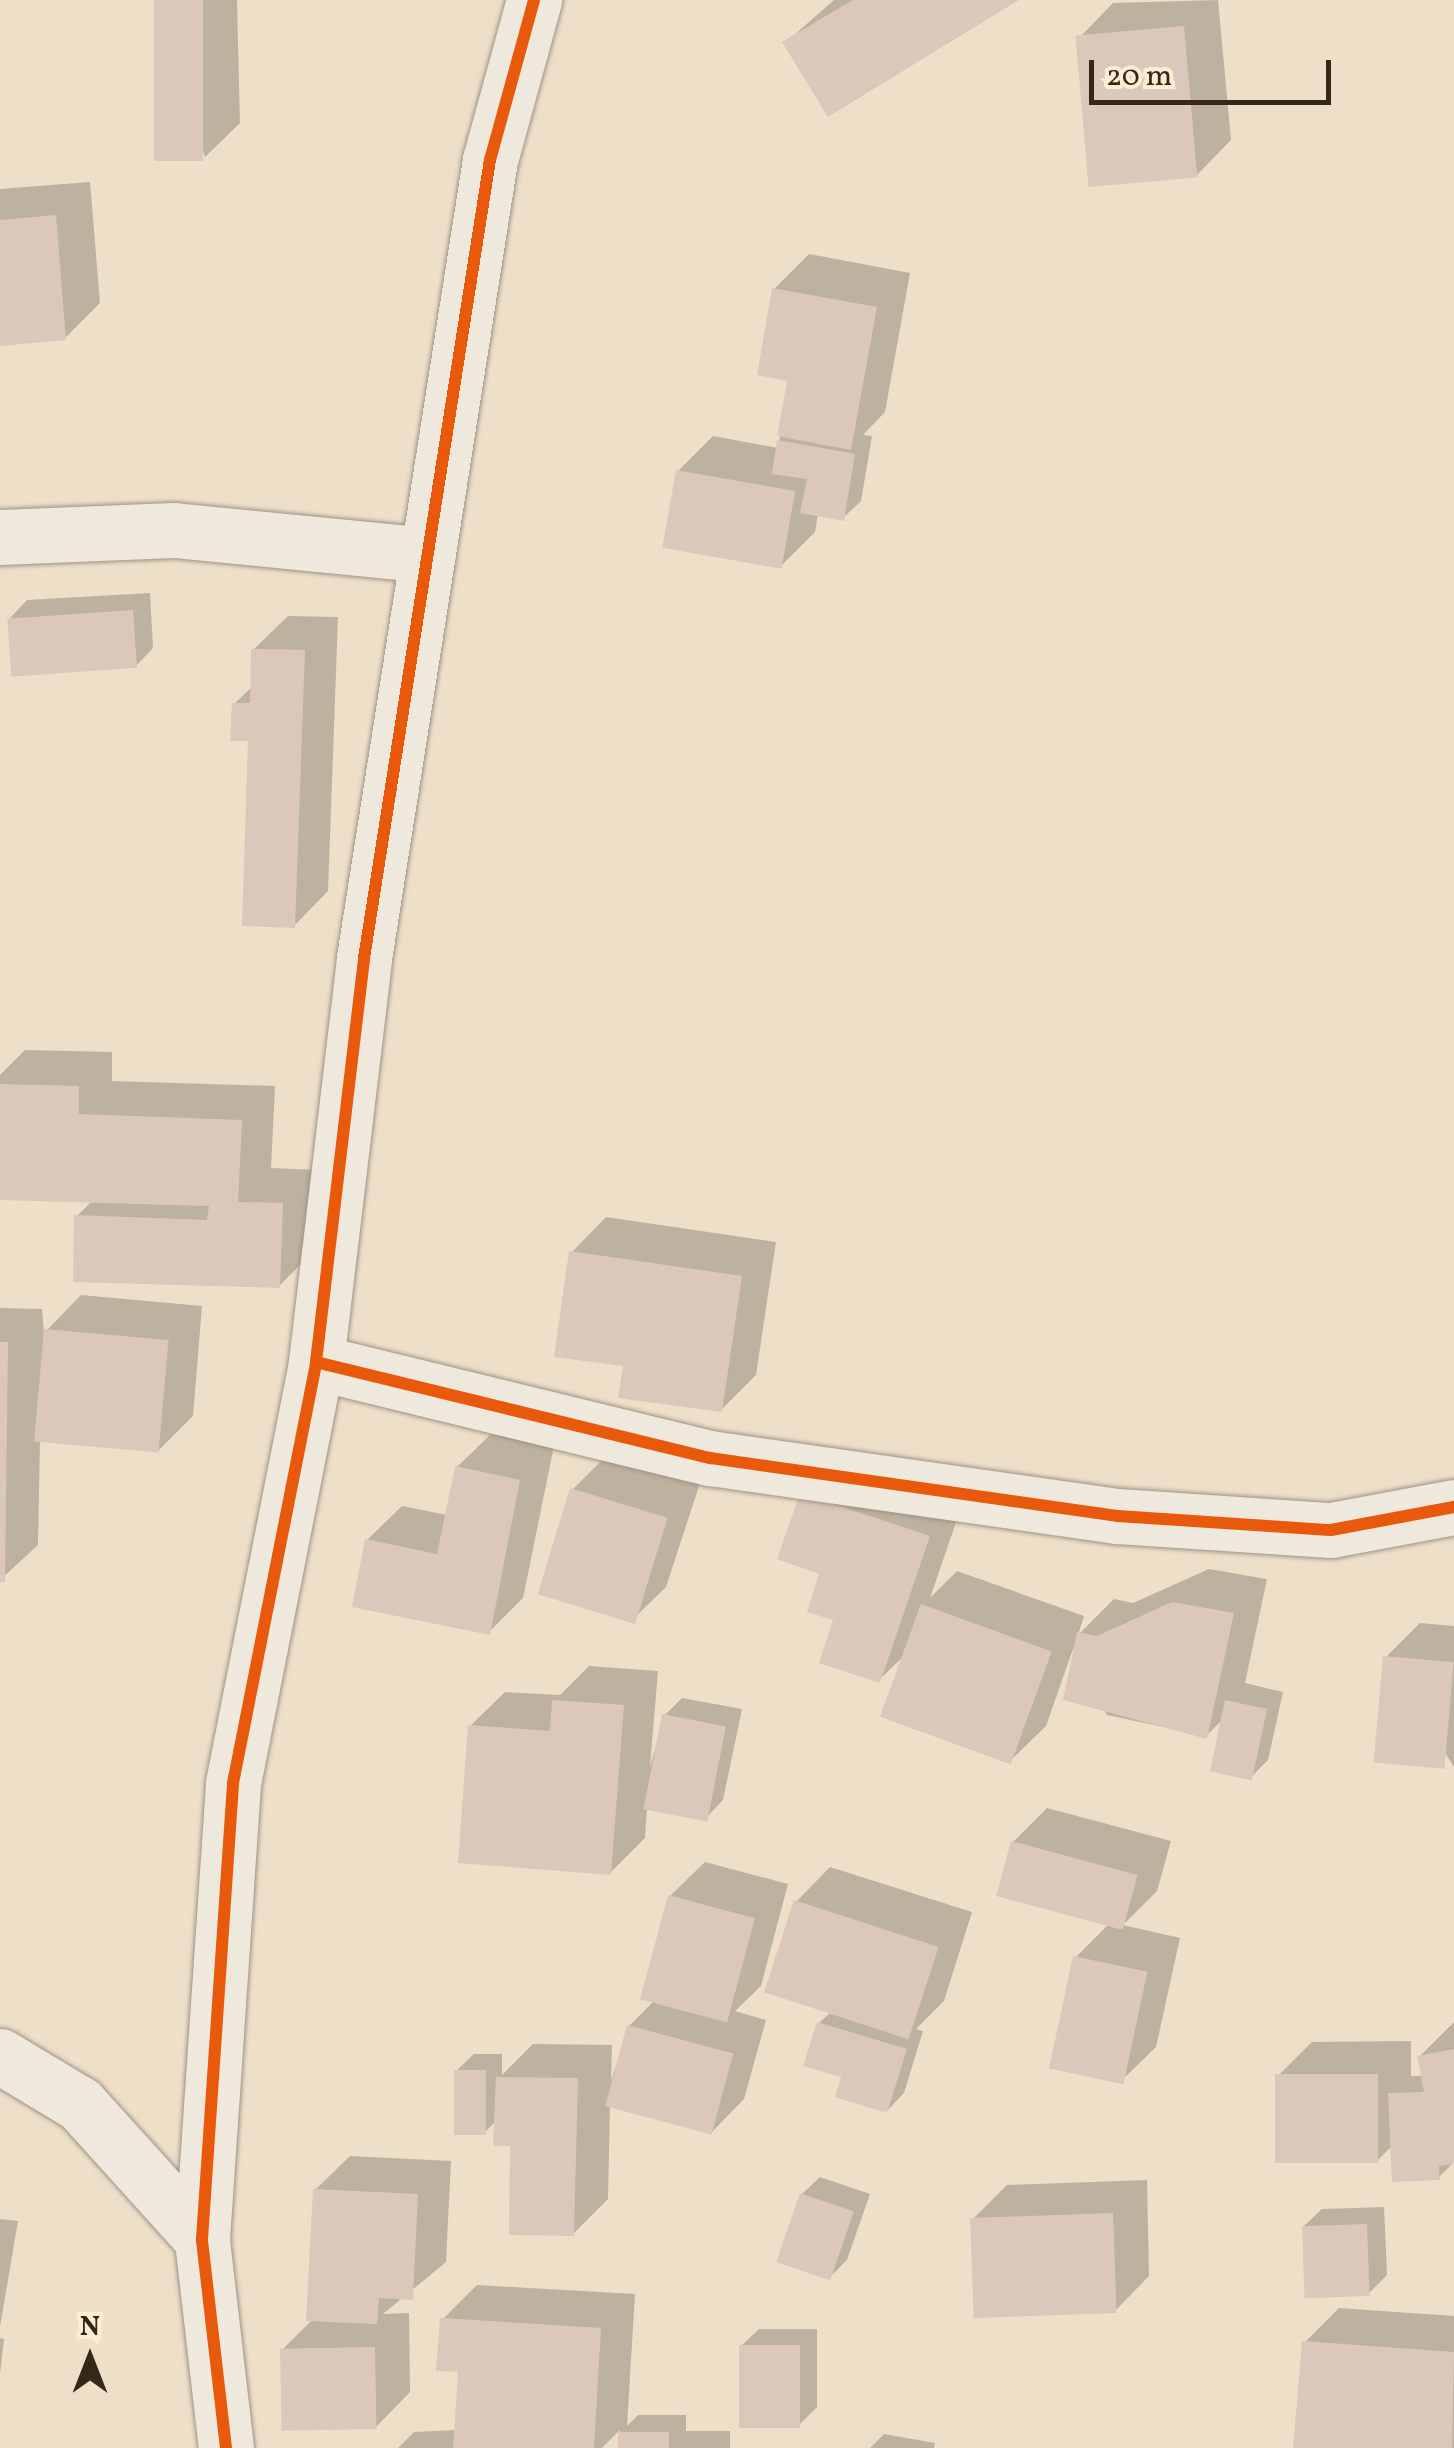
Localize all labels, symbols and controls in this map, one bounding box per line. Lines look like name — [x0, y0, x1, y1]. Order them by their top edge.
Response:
scale bar — [1094, 40, 1336, 102]
text: 20 m — [1106, 56, 1172, 98]
north arrow — [40, 2308, 140, 2408]
text: N — [80, 2308, 100, 2347]

